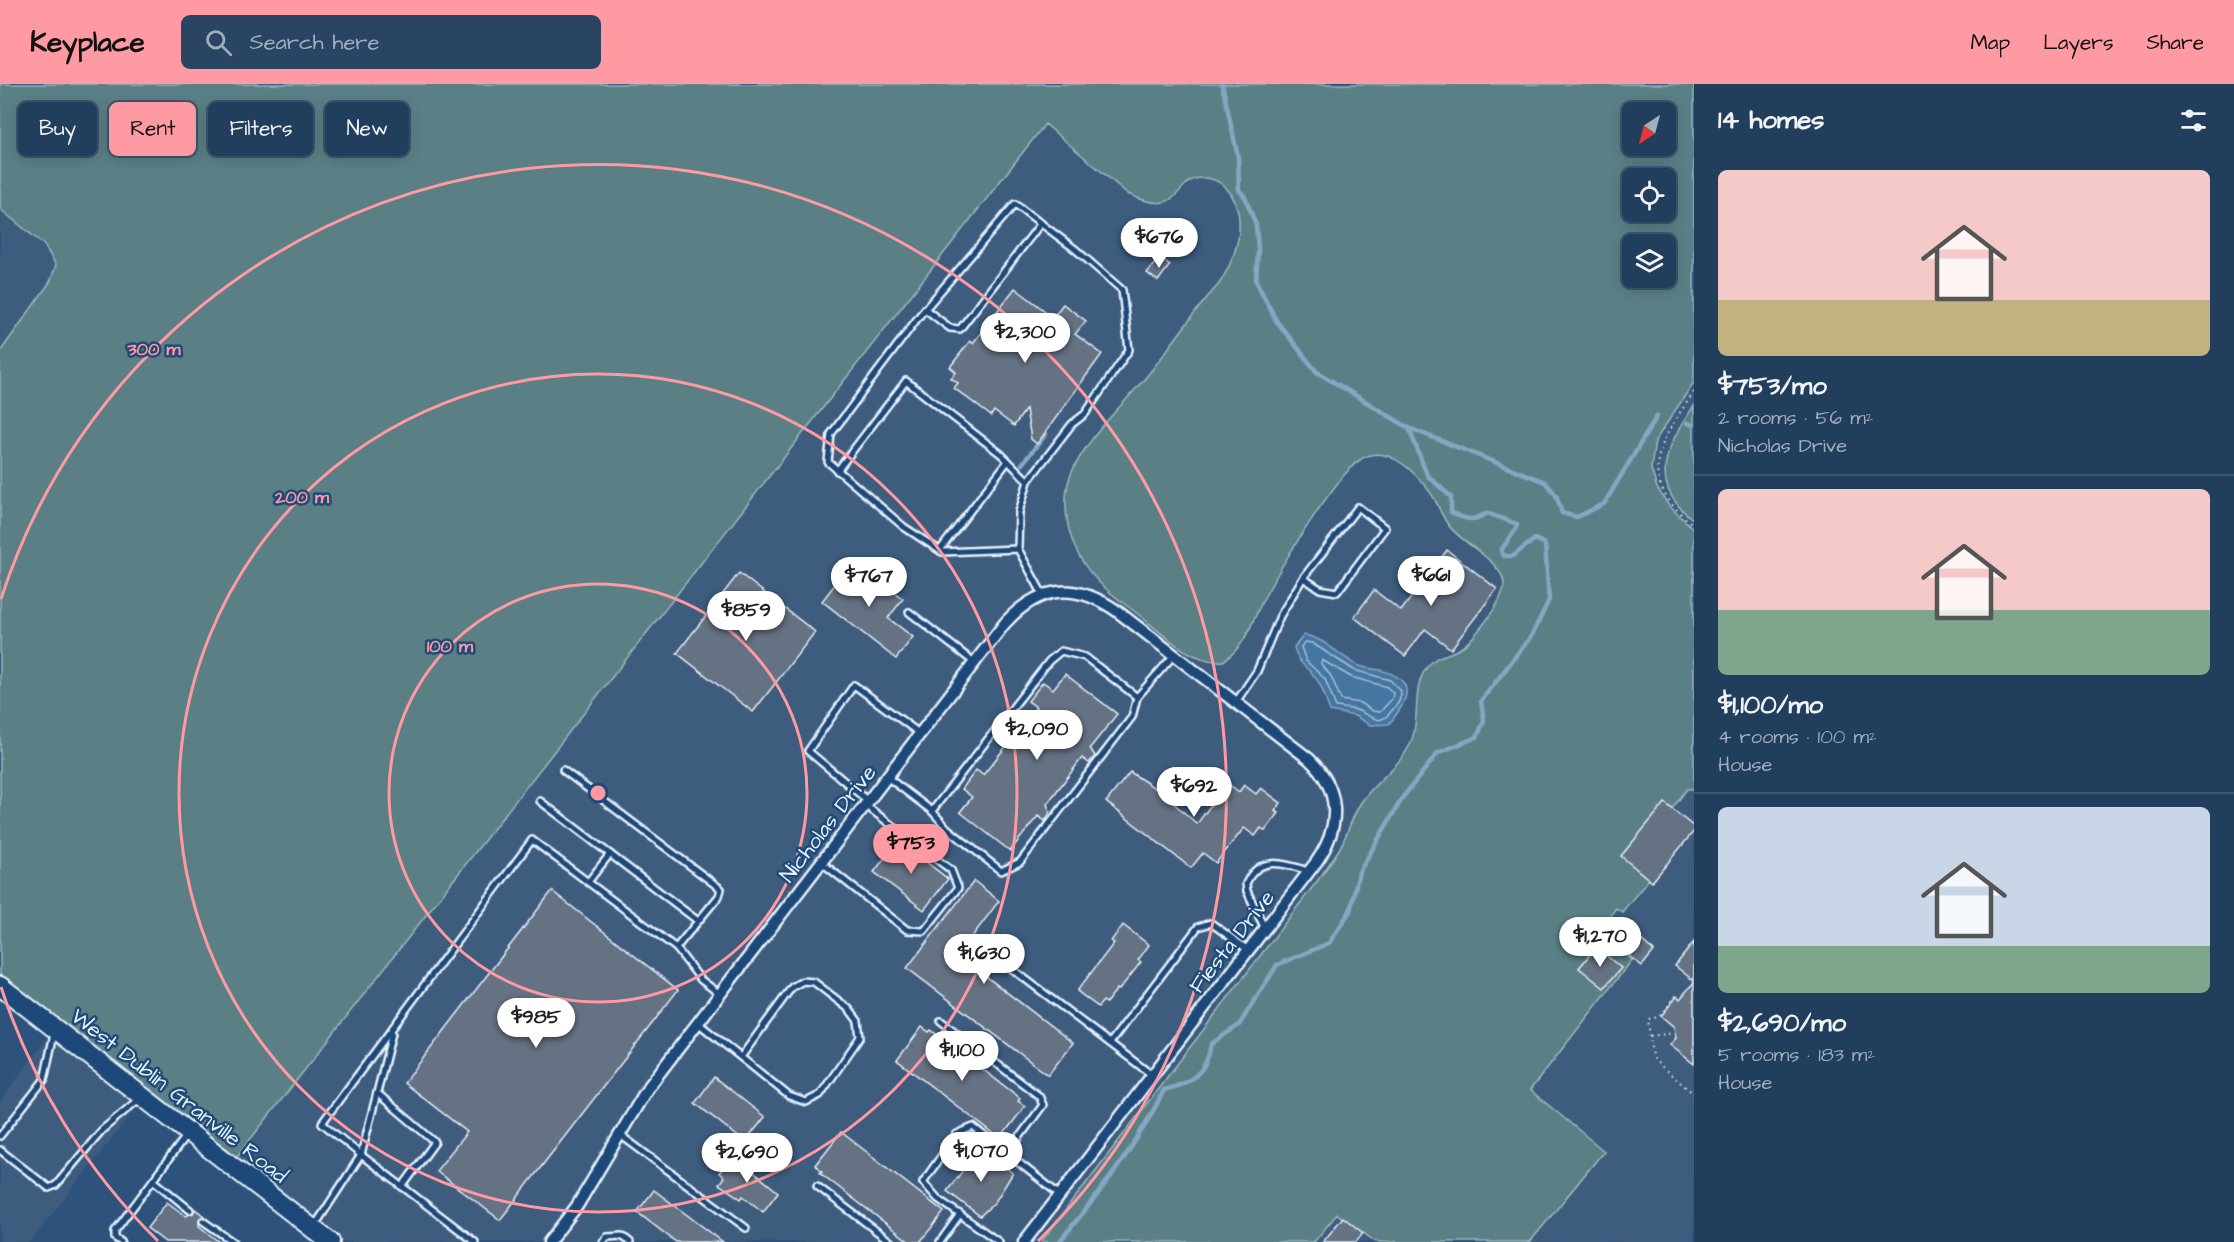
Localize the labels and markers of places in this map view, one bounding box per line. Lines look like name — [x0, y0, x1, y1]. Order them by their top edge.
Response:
pin: $676 — [1123, 218, 1195, 269]
pin: $2,300 — [976, 313, 1074, 364]
pin: $661 — [1395, 556, 1467, 607]
pin: $767 — [833, 557, 905, 608]
pin: $859 — [710, 591, 782, 642]
pin: $2,090 — [988, 710, 1086, 761]
pin: $692 — [1158, 767, 1230, 818]
centre of rings — [588, 783, 608, 803]
pin: $753 — [875, 824, 947, 875]
pin: $1,270 — [1551, 917, 1649, 968]
pin: $1,630 — [935, 934, 1033, 985]
pin: $985 — [500, 998, 572, 1049]
pin: $1,100 — [913, 1031, 1011, 1082]
pin: $1,070 — [932, 1132, 1030, 1183]
pin: $2,690 — [698, 1133, 796, 1184]

